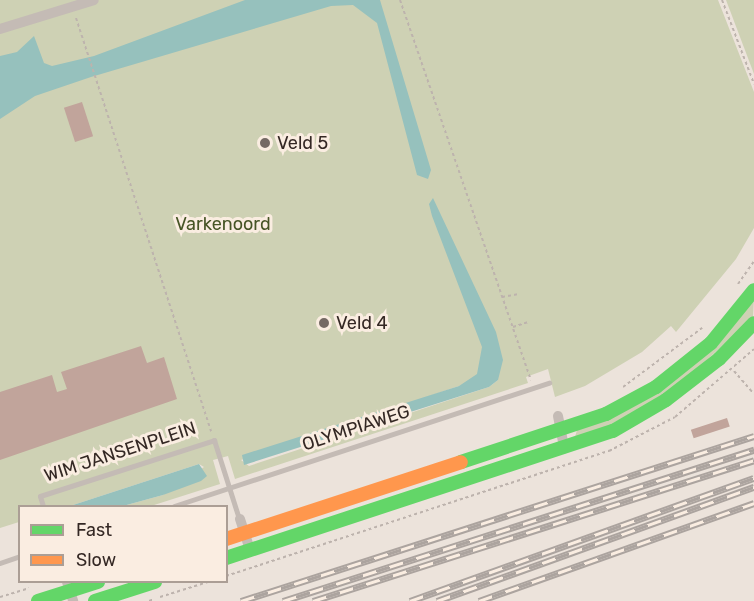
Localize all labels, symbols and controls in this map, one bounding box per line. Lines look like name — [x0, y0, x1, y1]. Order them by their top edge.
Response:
place label: Veld 5 — [277, 132, 328, 154]
marker: Veld 5 — [258, 136, 272, 150]
park label: Varkenoord — [175, 213, 271, 235]
place label: Veld 4 — [336, 312, 388, 334]
marker: Veld 4 — [317, 316, 331, 330]
street label: OLYMPIAWEG — [299, 400, 413, 456]
street label: WIM JANSENPLEIN — [41, 417, 199, 487]
legend — [18, 505, 228, 583]
text: Fast — [76, 519, 112, 541]
text: Slow — [76, 549, 116, 571]

